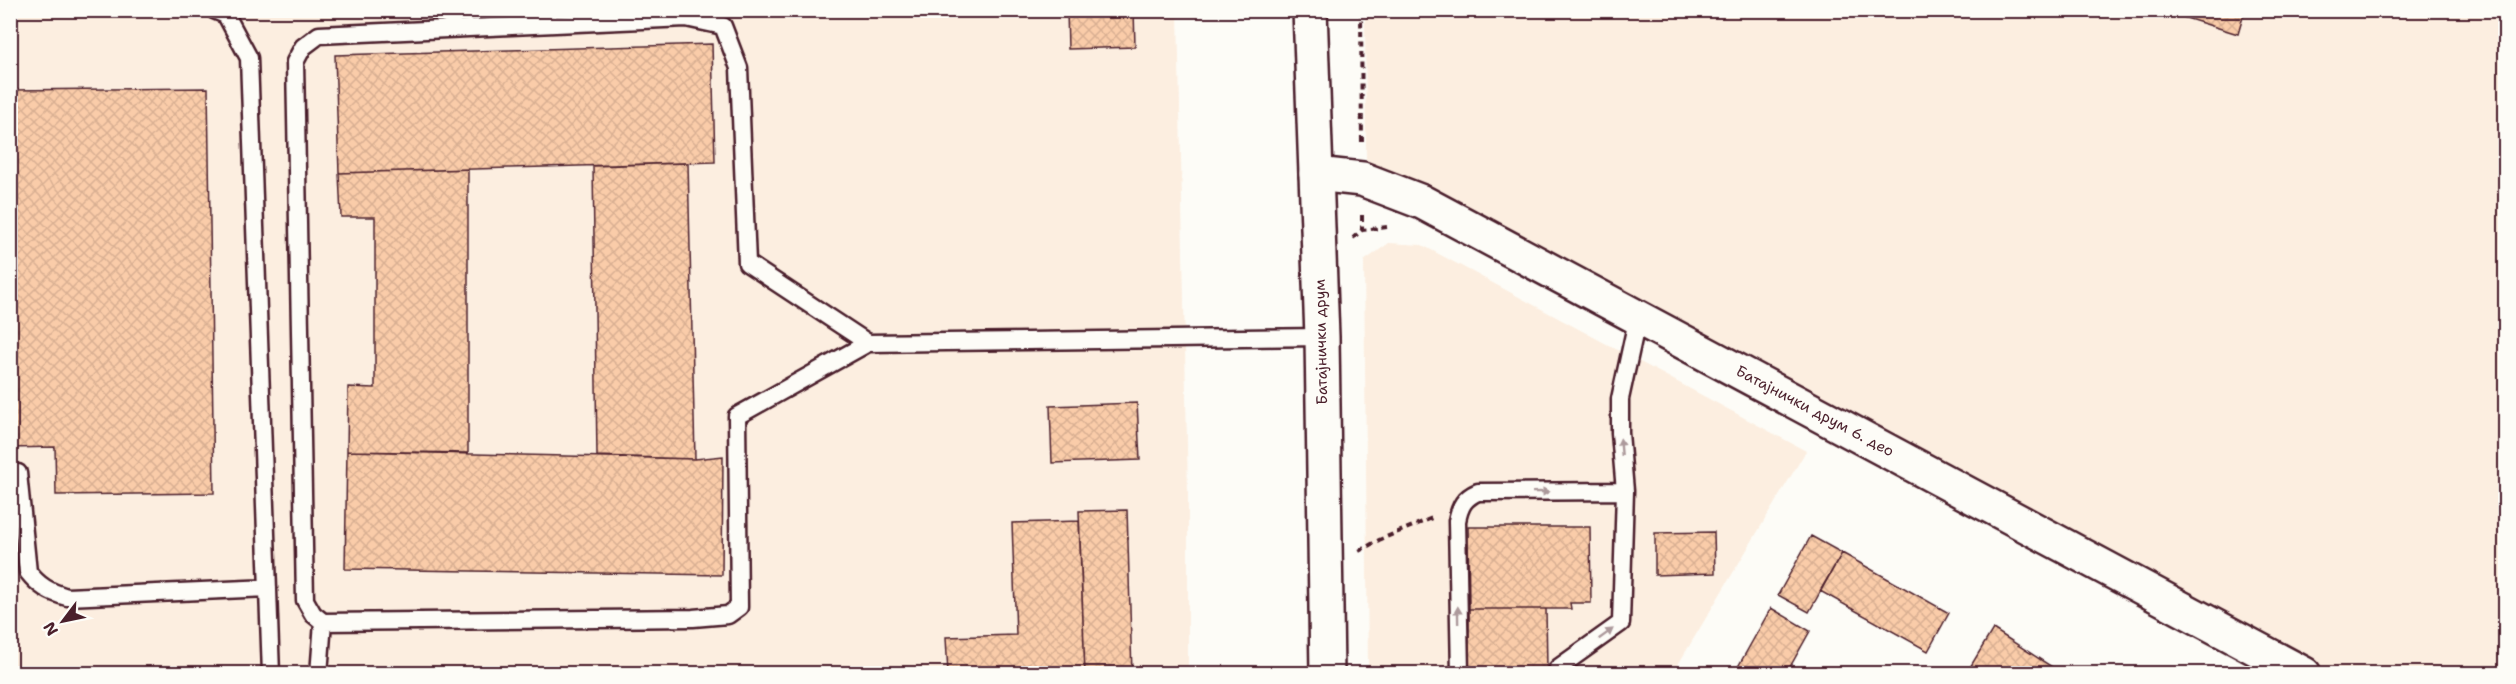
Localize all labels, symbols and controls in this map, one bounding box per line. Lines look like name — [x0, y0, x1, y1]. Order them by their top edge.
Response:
street label: Батајнички друм — [1310, 279, 1332, 405]
street label: Батајнички друм 6. део — [1732, 361, 1898, 461]
one-way arrow — [1616, 438, 1626, 457]
one-way arrow — [1531, 487, 1550, 497]
north arrow — [33, 591, 93, 651]
one-way arrow — [1454, 606, 1463, 625]
text: N — [38, 618, 63, 640]
one-way arrow — [1597, 628, 1613, 640]

